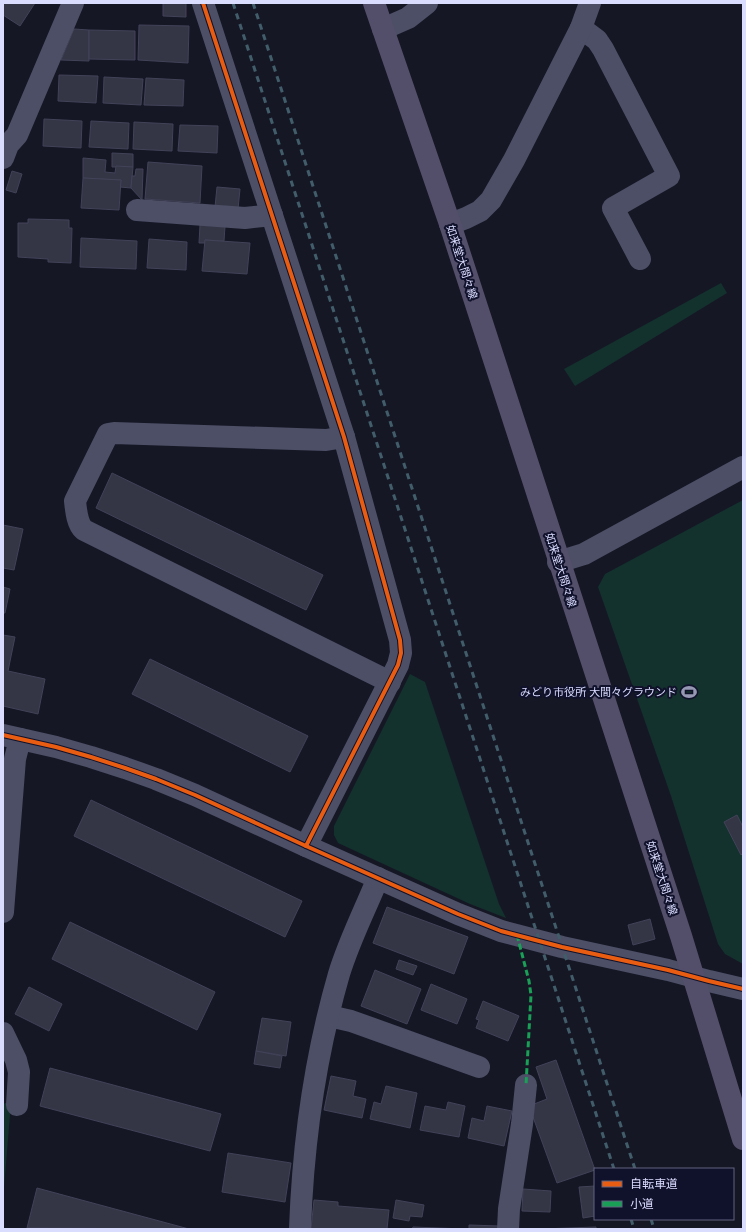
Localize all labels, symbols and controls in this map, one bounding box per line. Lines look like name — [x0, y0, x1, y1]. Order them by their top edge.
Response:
street label: 如来堂大間々線 — [443, 223, 481, 301]
street label: 如来堂大間々線 — [542, 531, 580, 609]
sports icon: みどり市役所 大間々グラウンド — [680, 683, 698, 701]
place label: みどり市役所 大間々グラウンド — [520, 685, 677, 699]
street label: 如来堂大間々線 — [643, 839, 681, 917]
legend — [594, 1168, 734, 1220]
text: 自転車道 — [630, 1176, 678, 1191]
text: 小道 — [630, 1196, 654, 1211]

